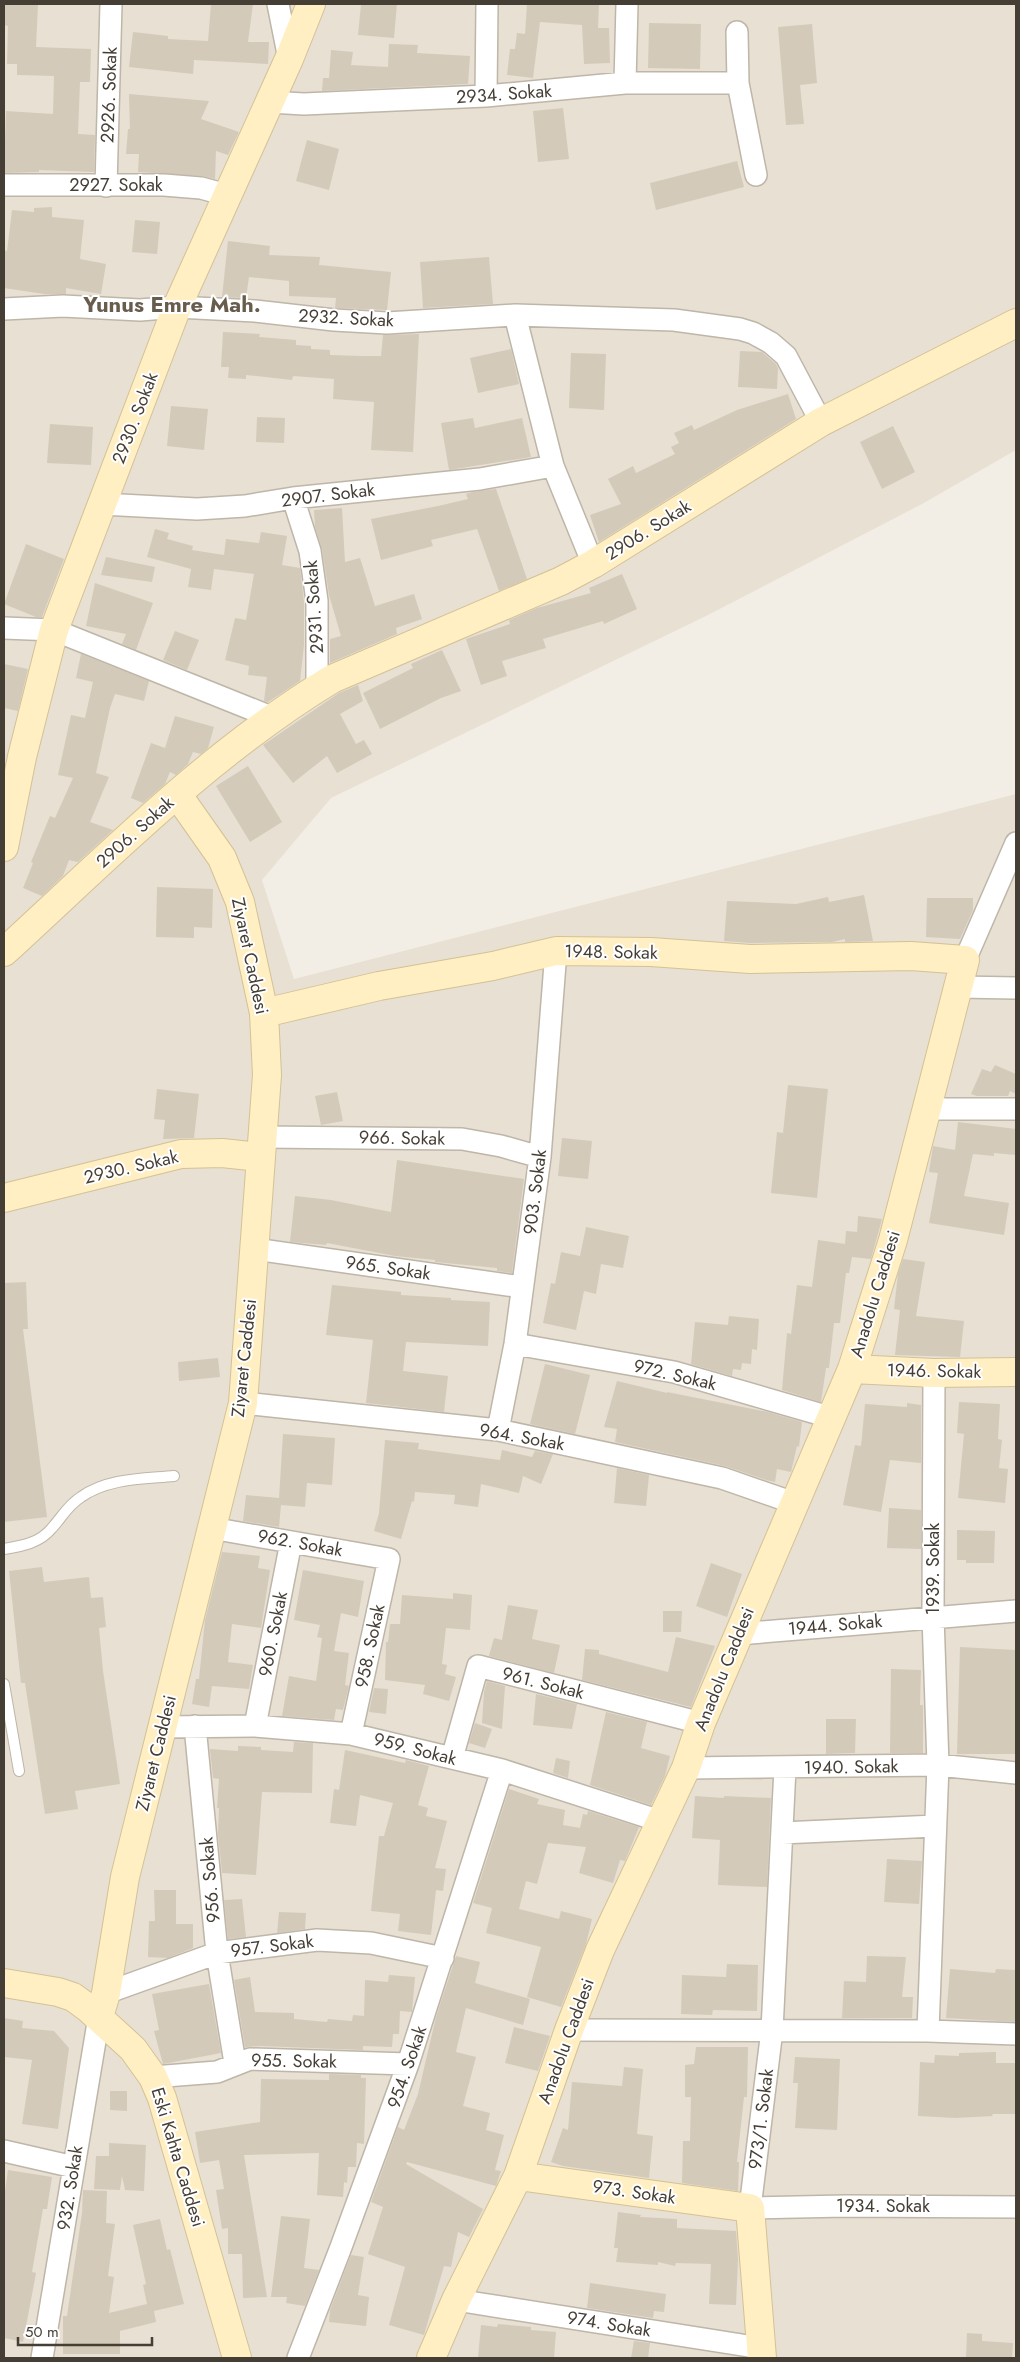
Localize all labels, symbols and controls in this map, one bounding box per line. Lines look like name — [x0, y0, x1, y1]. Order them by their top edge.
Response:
street label: 2926. Sokak — [94, 46, 124, 144]
street label: 2934. Sokak — [455, 78, 553, 110]
street label: 2927. Sokak — [69, 172, 163, 198]
district label: Yunus Emre Mah. — [82, 288, 261, 320]
street label: 2932. Sokak — [298, 303, 395, 333]
street label: 2930. Sokak — [106, 368, 164, 468]
street label: 2907. Sokak — [280, 476, 376, 514]
street label: 2906. Sokak — [600, 493, 696, 567]
street label: 2931. Sokak — [298, 559, 330, 655]
street label: 2906. Sokak — [90, 790, 180, 874]
street label: Ziyaret Caddesi — [225, 895, 275, 1017]
street label: 1948. Sokak — [564, 938, 658, 966]
street label: 966. Sokak — [359, 1124, 445, 1152]
street label: 2930. Sokak — [81, 1143, 181, 1190]
street label: 903. Sokak — [517, 1148, 553, 1236]
street label: Anadolu Caddesi — [843, 1227, 907, 1361]
street label: 965. Sokak — [344, 1249, 432, 1287]
street label: Ziyaret Caddesi — [225, 1298, 263, 1418]
street label: 972. Sokak — [631, 1353, 719, 1397]
street label: 1946. Sokak — [887, 1357, 981, 1385]
street label: 964. Sokak — [477, 1417, 567, 1457]
street label: 962. Sokak — [255, 1523, 345, 1563]
street label: 1939. Sokak — [920, 1523, 946, 1615]
street label: 960. Sokak — [252, 1589, 294, 1679]
street label: 958. Sokak — [348, 1602, 392, 1690]
street label: Anadolu Caddesi — [687, 1603, 761, 1735]
street label: 1944. Sokak — [787, 1608, 883, 1642]
street label: 961. Sokak — [499, 1660, 587, 1706]
street label: Ziyaret Caddesi — [129, 1692, 183, 1814]
street label: 959. Sokak — [371, 1726, 459, 1772]
street label: 1940. Sokak — [803, 1753, 899, 1781]
street label: 956. Sokak — [193, 1836, 227, 1924]
street label: 957. Sokak — [229, 1928, 315, 1964]
street label: Anadolu Caddesi — [531, 1975, 601, 2107]
street label: 954. Sokak — [381, 2022, 433, 2112]
street label: 955. Sokak — [251, 2047, 337, 2075]
street label: 973/1. Sokak — [742, 2067, 780, 2171]
street label: Eski Kahta Caddesi — [144, 2084, 212, 2230]
street label: 932. Sokak — [50, 2144, 90, 2232]
street label: 973. Sokak — [591, 2173, 677, 2211]
street label: 1934. Sokak — [836, 2193, 930, 2219]
street label: 974. Sokak — [565, 2305, 653, 2343]
scale bar — [18, 2314, 151, 2346]
text: 50 m — [25, 2321, 59, 2343]

